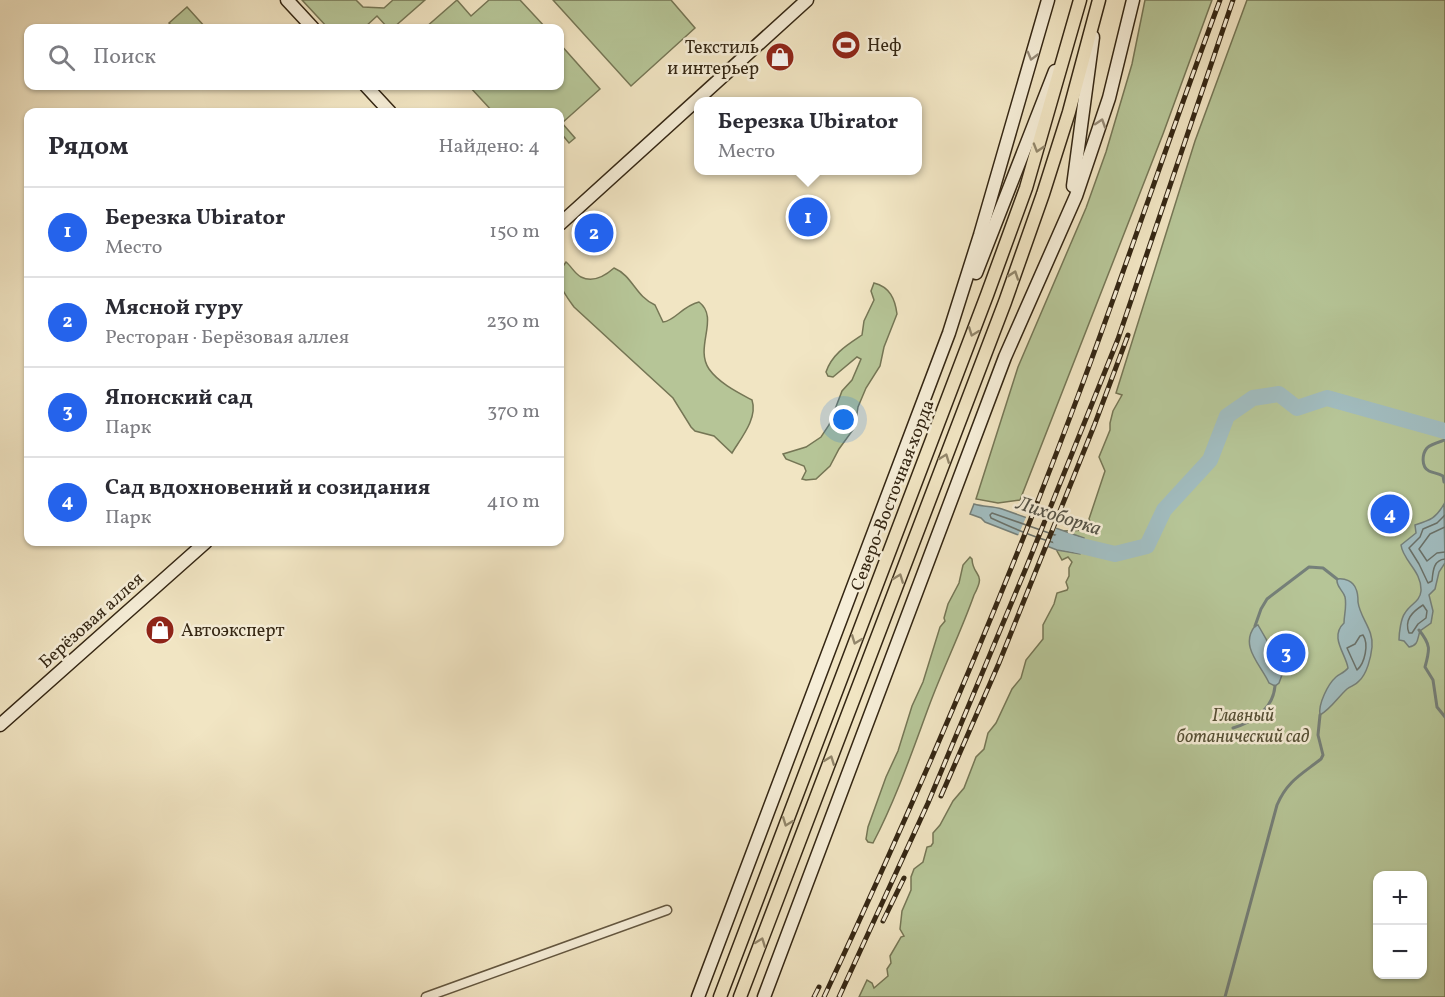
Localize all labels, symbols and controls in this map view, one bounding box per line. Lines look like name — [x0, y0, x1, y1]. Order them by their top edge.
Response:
search box — [24, 24, 564, 90]
sports icon: Неф — [830, 29, 862, 61]
place label: Неф — [867, 34, 902, 59]
place label: Текстиль и интерьер — [667, 36, 759, 82]
icon: search — [45, 41, 78, 74]
shop icon: Текстиль и интерьер — [764, 41, 796, 73]
text: Поиск — [93, 42, 156, 73]
one-way arrow — [1027, 50, 1039, 61]
popup — [694, 97, 922, 175]
text: Березка Ubirator — [718, 107, 898, 138]
one-way arrow — [1094, 118, 1106, 129]
text: Рядом — [48, 129, 128, 165]
text: Найдено: 4 — [439, 133, 540, 161]
text: Место — [718, 138, 775, 166]
one-way arrow — [1033, 142, 1045, 153]
pin: 1 — [788, 194, 828, 240]
text: Березка Ubirator — [105, 203, 285, 234]
pin: 2 — [574, 210, 614, 256]
text: 1 — [63, 218, 72, 246]
text: 150 m — [489, 218, 540, 246]
text: Место — [105, 234, 162, 262]
one-way arrow — [1007, 270, 1020, 281]
text: Мясной гуру — [105, 293, 243, 324]
text: 2 — [62, 308, 73, 336]
text: 230 m — [486, 308, 540, 336]
text: Ресторан · Берёзовая аллея — [105, 324, 349, 352]
one-way arrow — [968, 326, 980, 337]
text: Японский сад — [105, 383, 253, 414]
street label: Северо-Восточная хорда — [845, 396, 941, 595]
text: 3 — [62, 398, 73, 426]
text: 370 m — [487, 398, 540, 426]
your location — [829, 405, 858, 434]
text: Парк — [105, 414, 151, 442]
one-way arrow — [938, 453, 950, 464]
text: Сад вдохновений и созидания — [105, 473, 430, 504]
text: 4 — [61, 488, 74, 516]
text: 410 m — [487, 488, 540, 516]
water label: Лихоборка — [1011, 490, 1105, 544]
pin: 4 — [1370, 492, 1410, 536]
text: Парк — [105, 504, 151, 532]
street label: Берёзовая аллея — [34, 567, 150, 675]
one-way arrow — [892, 573, 905, 584]
shop icon: Автоэксперт — [144, 614, 176, 646]
place label: Автоэксперт — [181, 619, 285, 644]
pin: 3 — [1266, 630, 1306, 676]
one-way arrow — [851, 633, 863, 644]
park label: Главный ботанический сад — [1177, 704, 1310, 750]
one-way arrow — [823, 755, 835, 766]
one-way arrow — [782, 816, 794, 827]
map controls — [1373, 871, 1427, 979]
button: + — [1373, 871, 1427, 925]
button: − — [1373, 925, 1427, 979]
one-way arrow — [754, 937, 766, 948]

